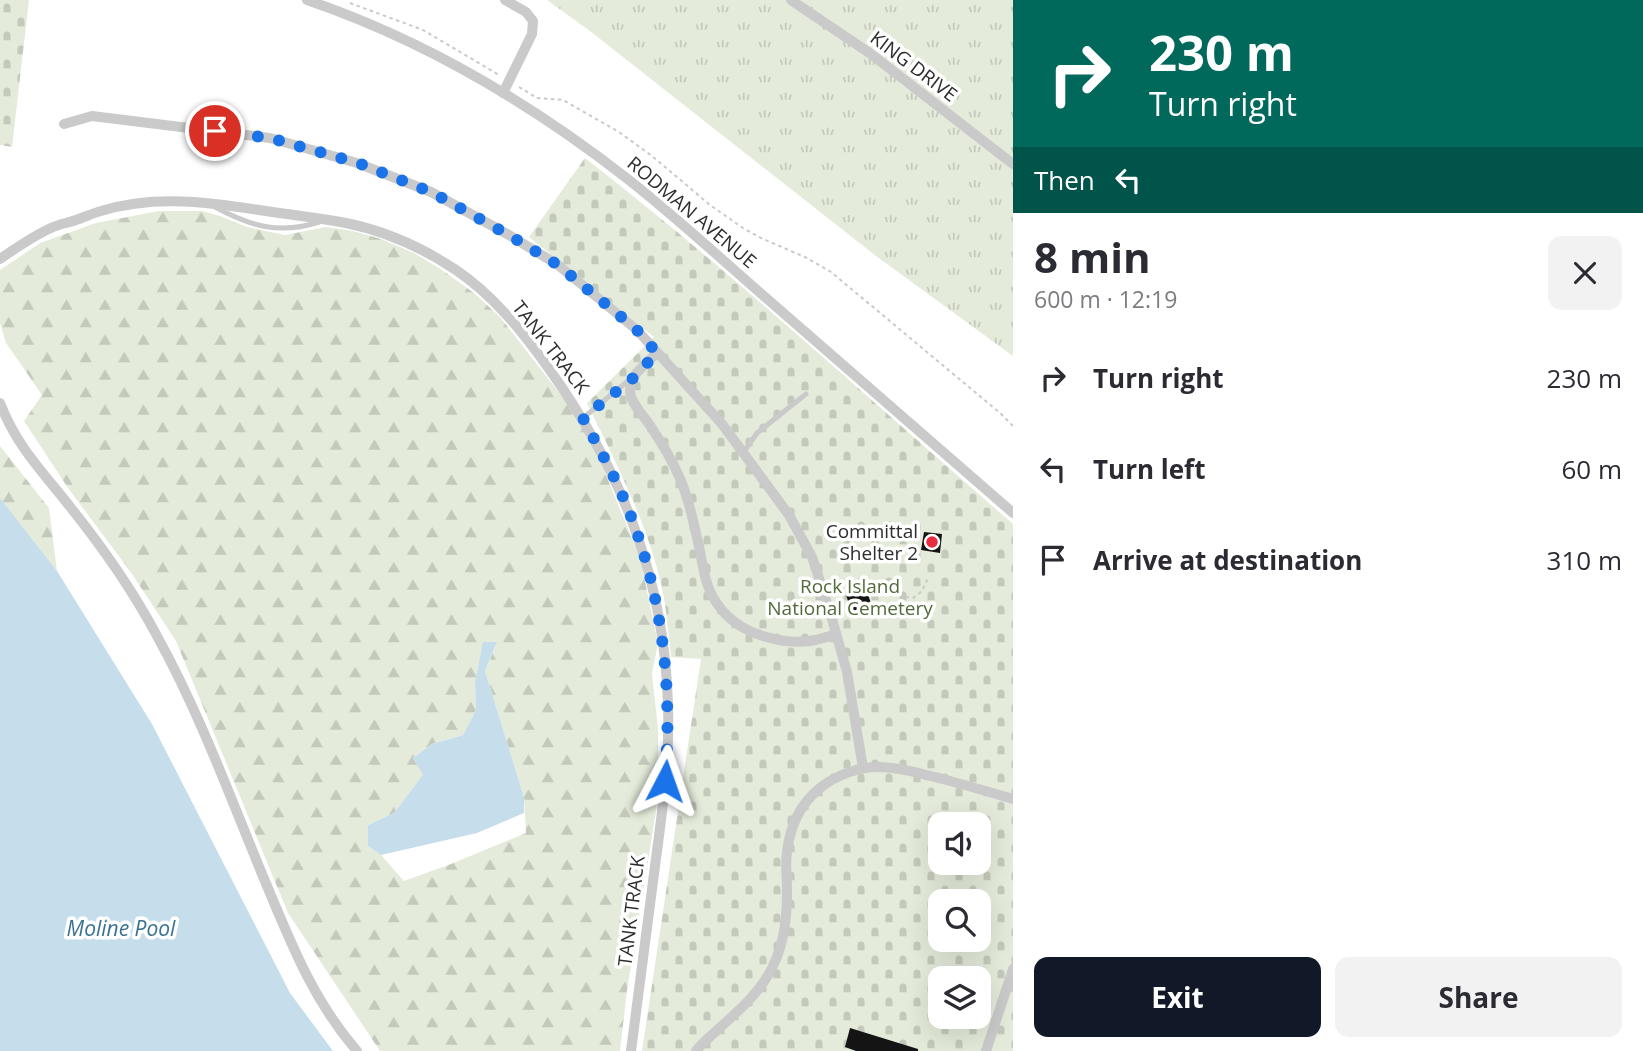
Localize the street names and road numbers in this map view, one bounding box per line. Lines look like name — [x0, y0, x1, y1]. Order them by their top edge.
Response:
street label: KING DRIVE — [865, 25, 963, 107]
street label: RODMAN AVENUE — [622, 150, 762, 274]
street label: TANK TRACK — [507, 295, 596, 399]
street label: TANK TRACK — [611, 854, 651, 968]

